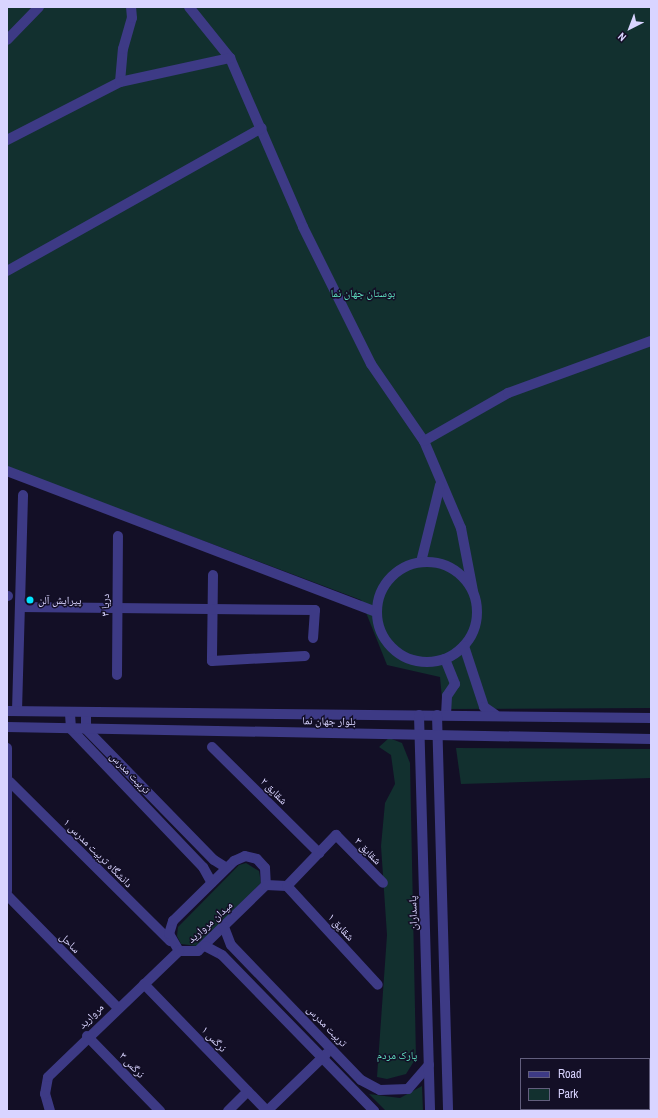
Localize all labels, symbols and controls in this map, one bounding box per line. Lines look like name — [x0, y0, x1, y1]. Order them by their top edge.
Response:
north arrow — [610, 8, 650, 48]
text: N — [615, 30, 629, 44]
park label: بوستان جهان نما — [331, 286, 395, 300]
place label: پیرایش آلن — [38, 593, 82, 607]
street label: دریا ۳ — [98, 594, 112, 616]
marker: پیرایش آلن — [25, 595, 35, 605]
street label: بلوار جهان نما — [302, 714, 356, 728]
street label: تربیت مدرس — [107, 750, 153, 796]
street label: شقایق ۲ — [258, 775, 290, 807]
street label: ۱ دانشگاه تربیت مدرس — [61, 816, 135, 890]
street label: شقایق ۳ — [352, 835, 384, 867]
street label: پاسداران — [406, 895, 420, 931]
street label: میدان مروارید — [185, 898, 235, 946]
street label: شقایق ۱ — [325, 911, 357, 943]
street label: ساحل — [57, 930, 83, 956]
street label: مروارید — [76, 1001, 106, 1031]
street label: تربیت مدرس — [304, 1003, 350, 1049]
street label: نرگس ۱ — [199, 1023, 229, 1055]
park label: پارک مردم — [377, 1048, 417, 1062]
street label: نرگس ۳ — [117, 1049, 147, 1081]
legend — [520, 1058, 650, 1110]
text: Road — [558, 1066, 582, 1082]
text: Park — [558, 1086, 578, 1102]

